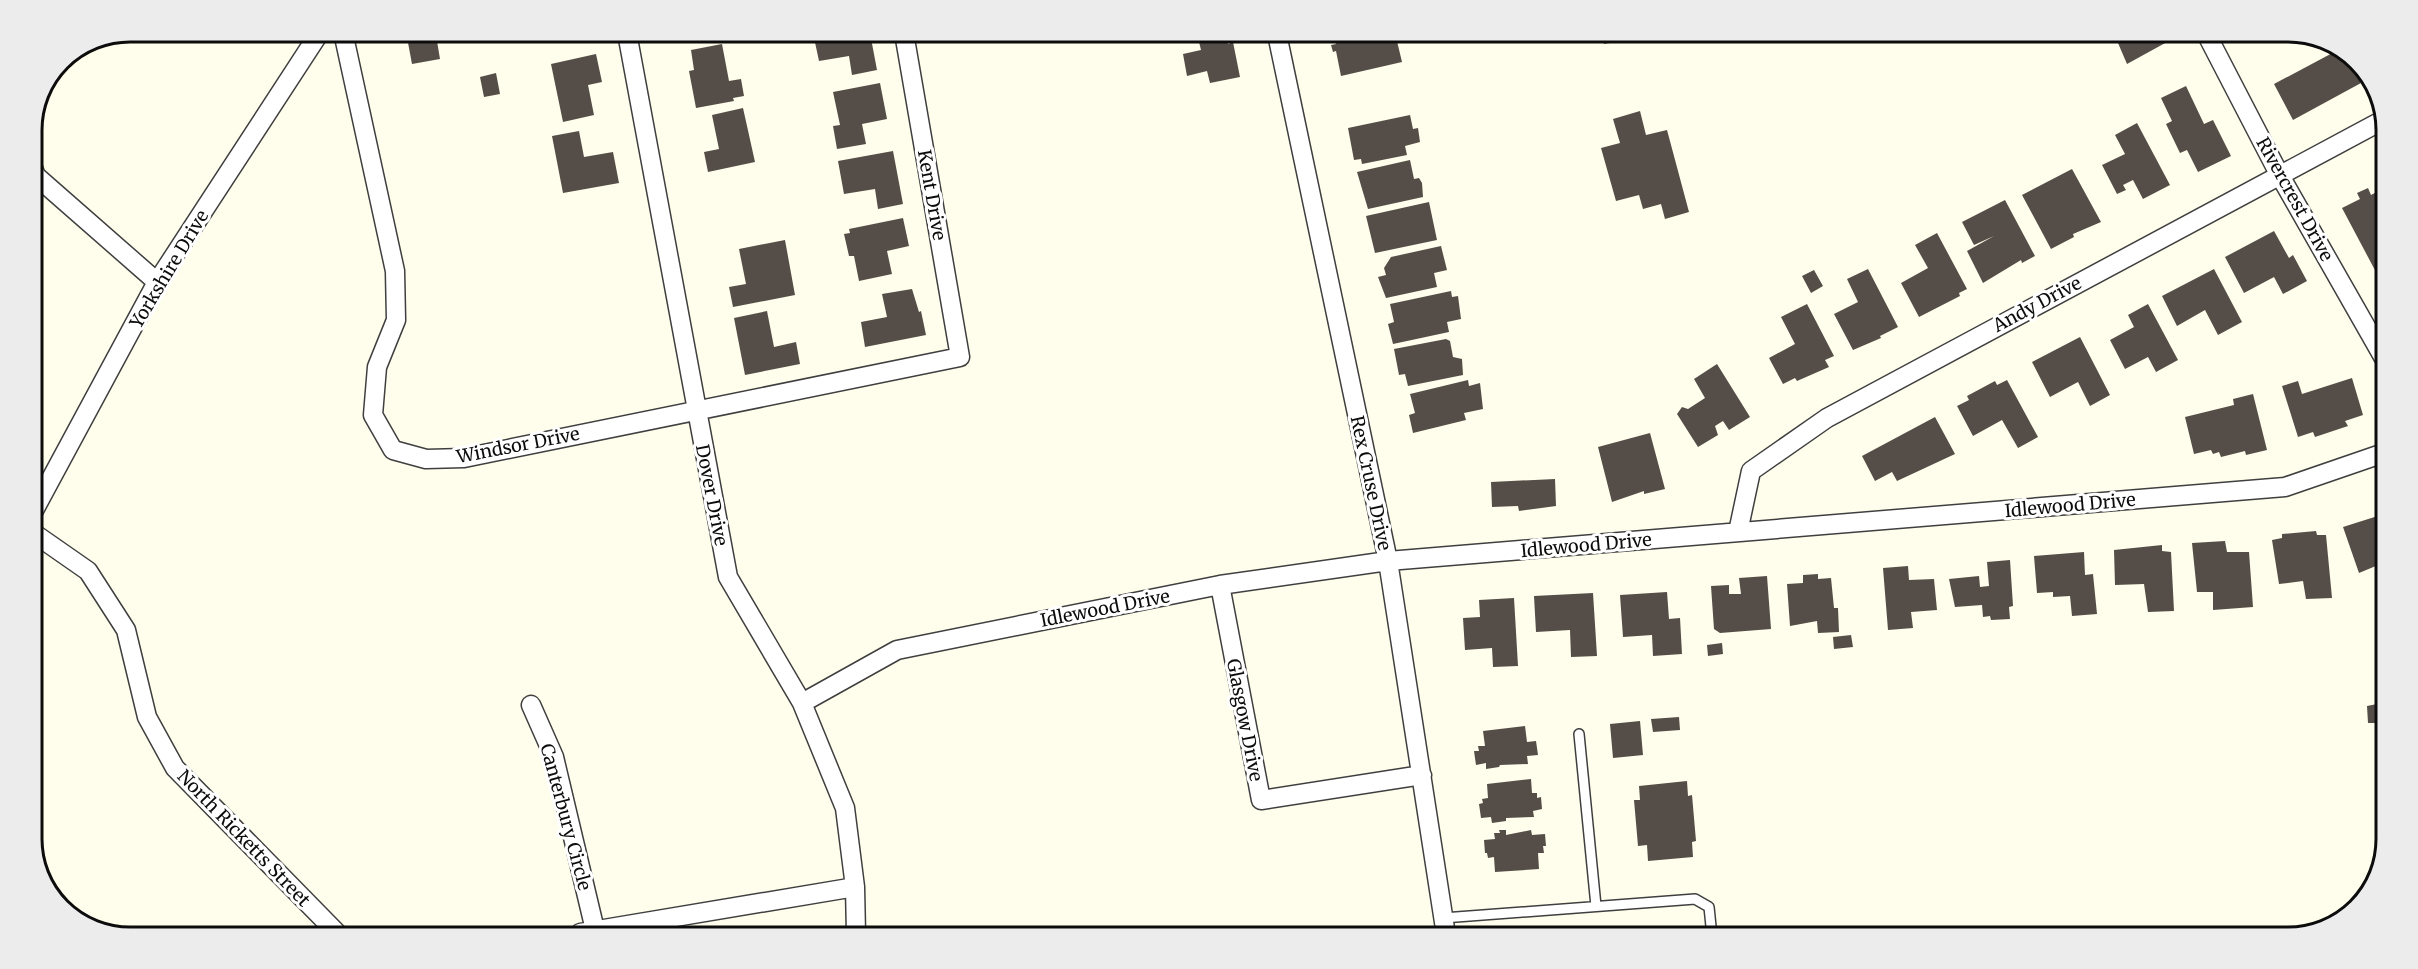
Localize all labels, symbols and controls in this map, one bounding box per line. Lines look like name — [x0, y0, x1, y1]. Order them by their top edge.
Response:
street label: Rivercrest Drive — [2251, 133, 2339, 265]
street label: Kent Drive — [913, 148, 951, 242]
street label: Yorkshire Drive — [124, 206, 213, 333]
street label: Andy Drive — [1988, 271, 2085, 337]
street label: Rex Cruse Drive — [1346, 414, 1396, 552]
street label: Windsor Drive — [454, 422, 581, 468]
street label: Dover Drive — [691, 442, 733, 548]
street label: Idlewood Drive — [2004, 488, 2136, 522]
street label: Idlewood Drive — [1520, 528, 1652, 562]
street label: Idlewood Drive — [1038, 584, 1172, 632]
street label: Glasgow Drive — [1222, 657, 1268, 783]
street label: Canterbury Circle — [535, 741, 597, 893]
street label: North Ricketts Street — [173, 765, 315, 911]

